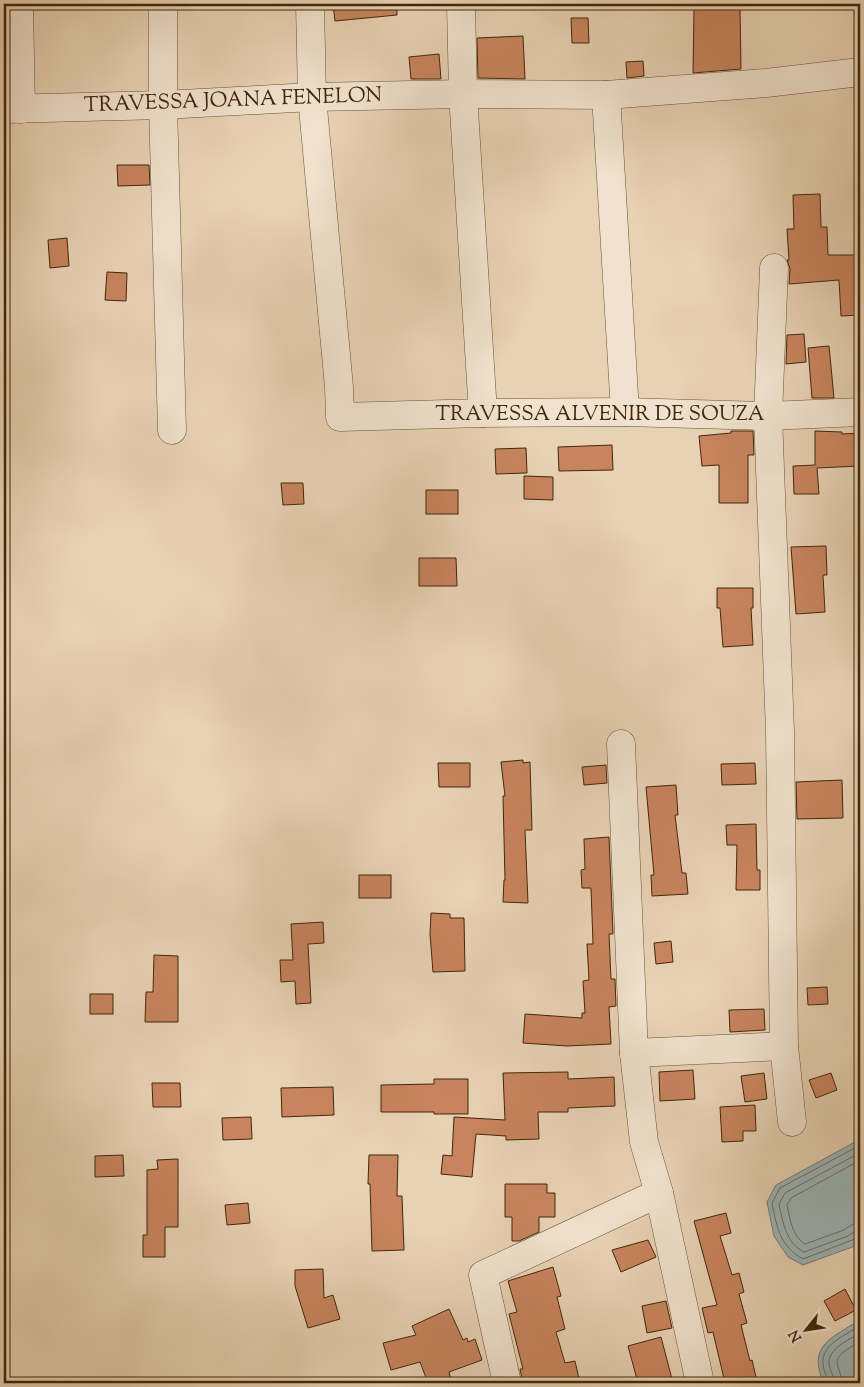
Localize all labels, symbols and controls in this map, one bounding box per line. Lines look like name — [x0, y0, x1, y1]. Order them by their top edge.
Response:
street label: TRAVESSA JOANA FENELON — [83, 81, 383, 121]
street label: TRAVESSA ALVENIR DE SOUZA — [435, 400, 765, 430]
north arrow — [782, 1304, 832, 1354]
text: N — [785, 1326, 808, 1345]

